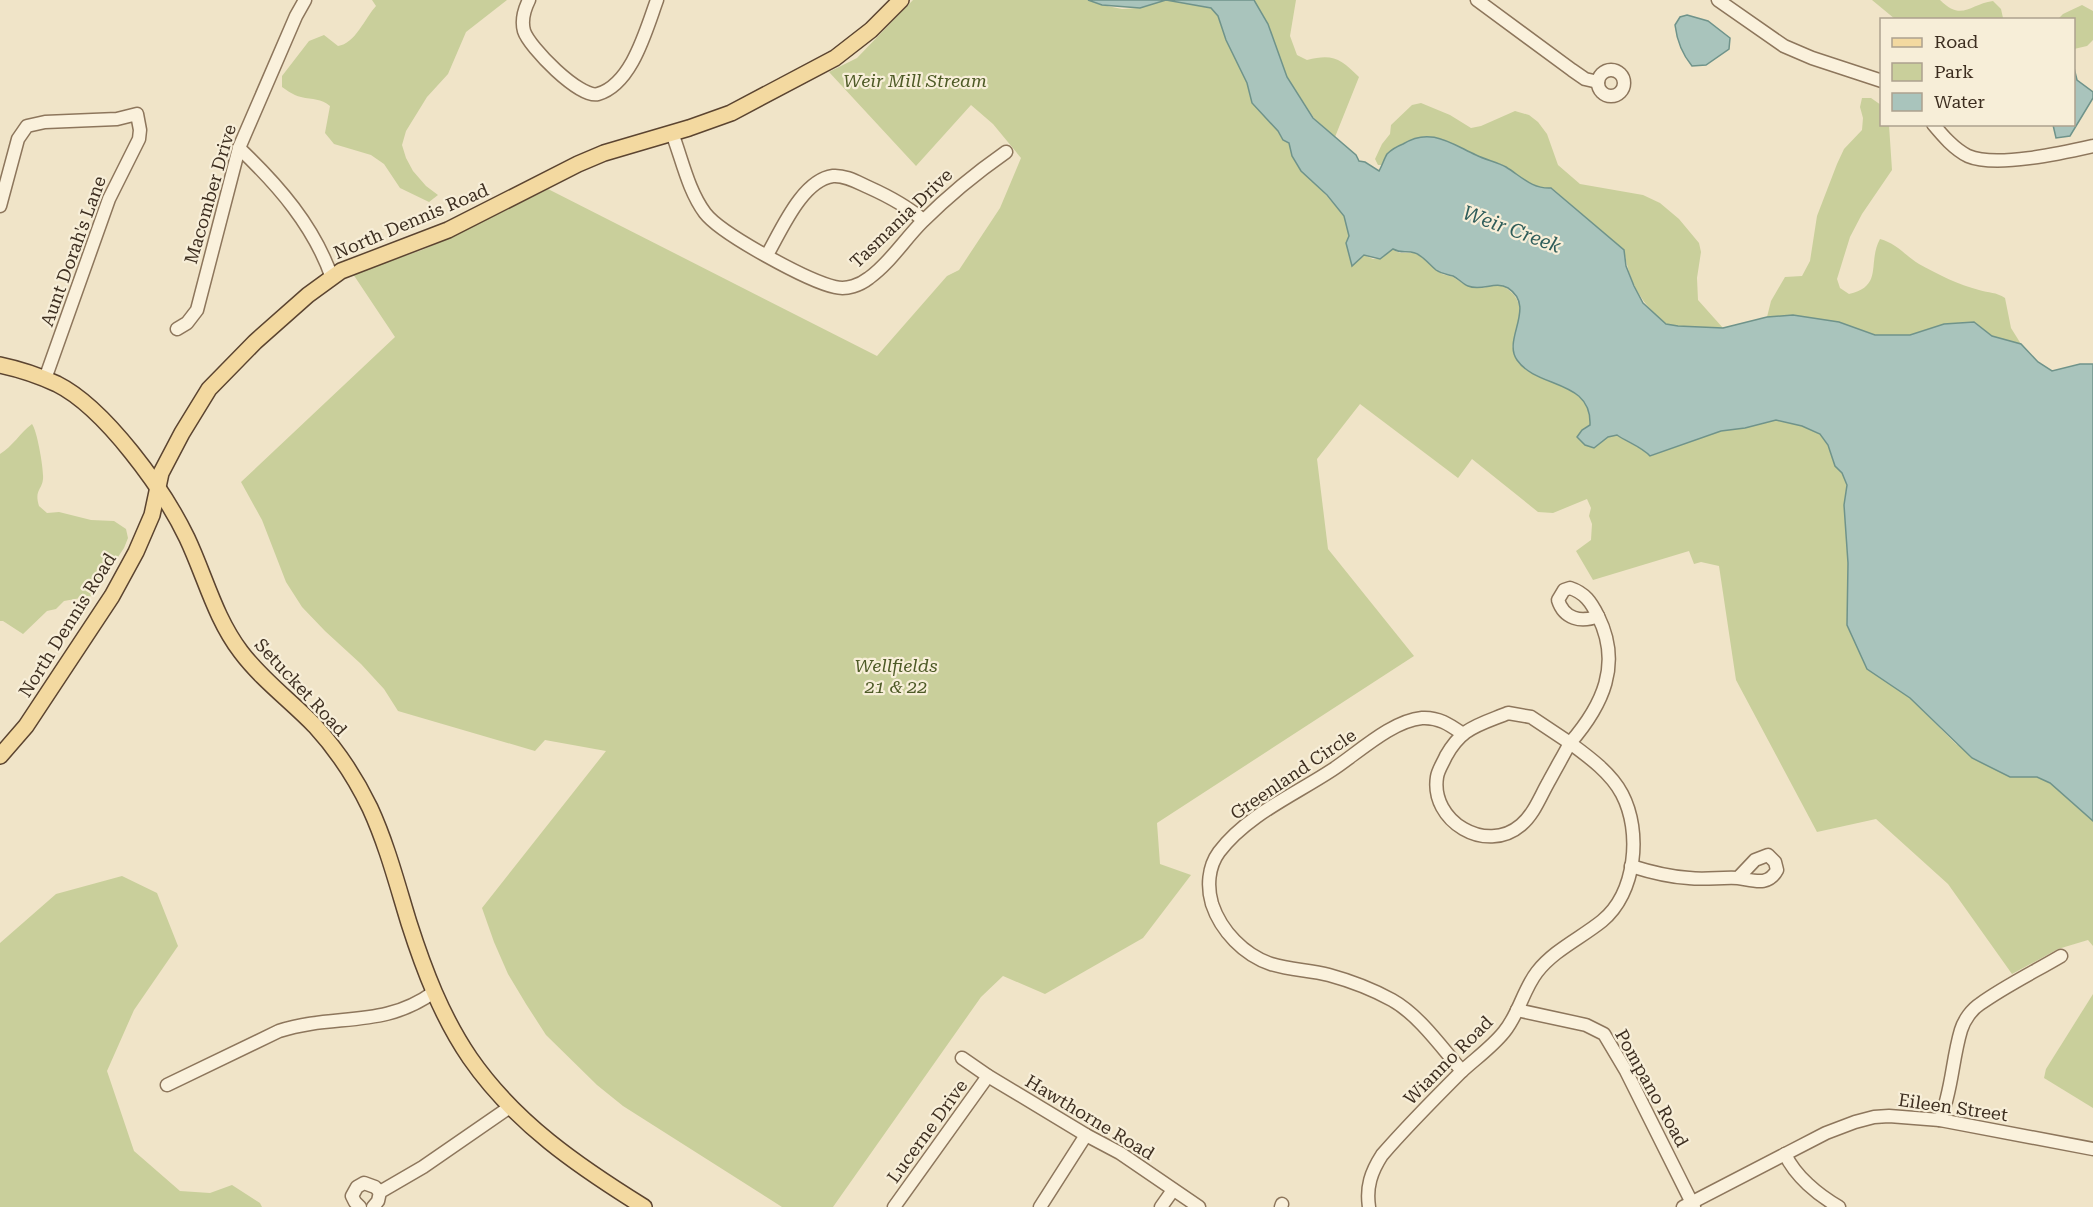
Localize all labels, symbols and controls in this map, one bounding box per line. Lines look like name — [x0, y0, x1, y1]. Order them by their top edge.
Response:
legend — [1880, 18, 2075, 126]
text: Road — [1934, 31, 1979, 52]
text: Park — [1934, 61, 1974, 82]
park label: Weir Mill Stream — [843, 70, 987, 91]
text: Water — [1934, 91, 1985, 112]
street label: Macomber Drive — [180, 122, 240, 266]
street label: Tasmania Drive — [846, 164, 957, 272]
street label: Aunt Dorah's Lane — [36, 173, 110, 329]
street label: North Dennis Road — [330, 179, 492, 263]
water label: Weir Creek — [1460, 200, 1565, 258]
street label: North Dennis Road — [14, 549, 120, 701]
street label: Setucket Road — [250, 634, 352, 740]
park label: Wellfields 21 & 22 — [854, 655, 938, 697]
street label: Greenland Circle — [1226, 724, 1360, 824]
street label: Wianno Road — [1399, 1011, 1497, 1109]
street label: Pompano Road — [1611, 1025, 1693, 1151]
street label: Hawthorne Road — [1022, 1070, 1159, 1164]
street label: Lucerne Drive — [882, 1075, 972, 1187]
street label: Eileen Street — [1897, 1089, 2009, 1125]

